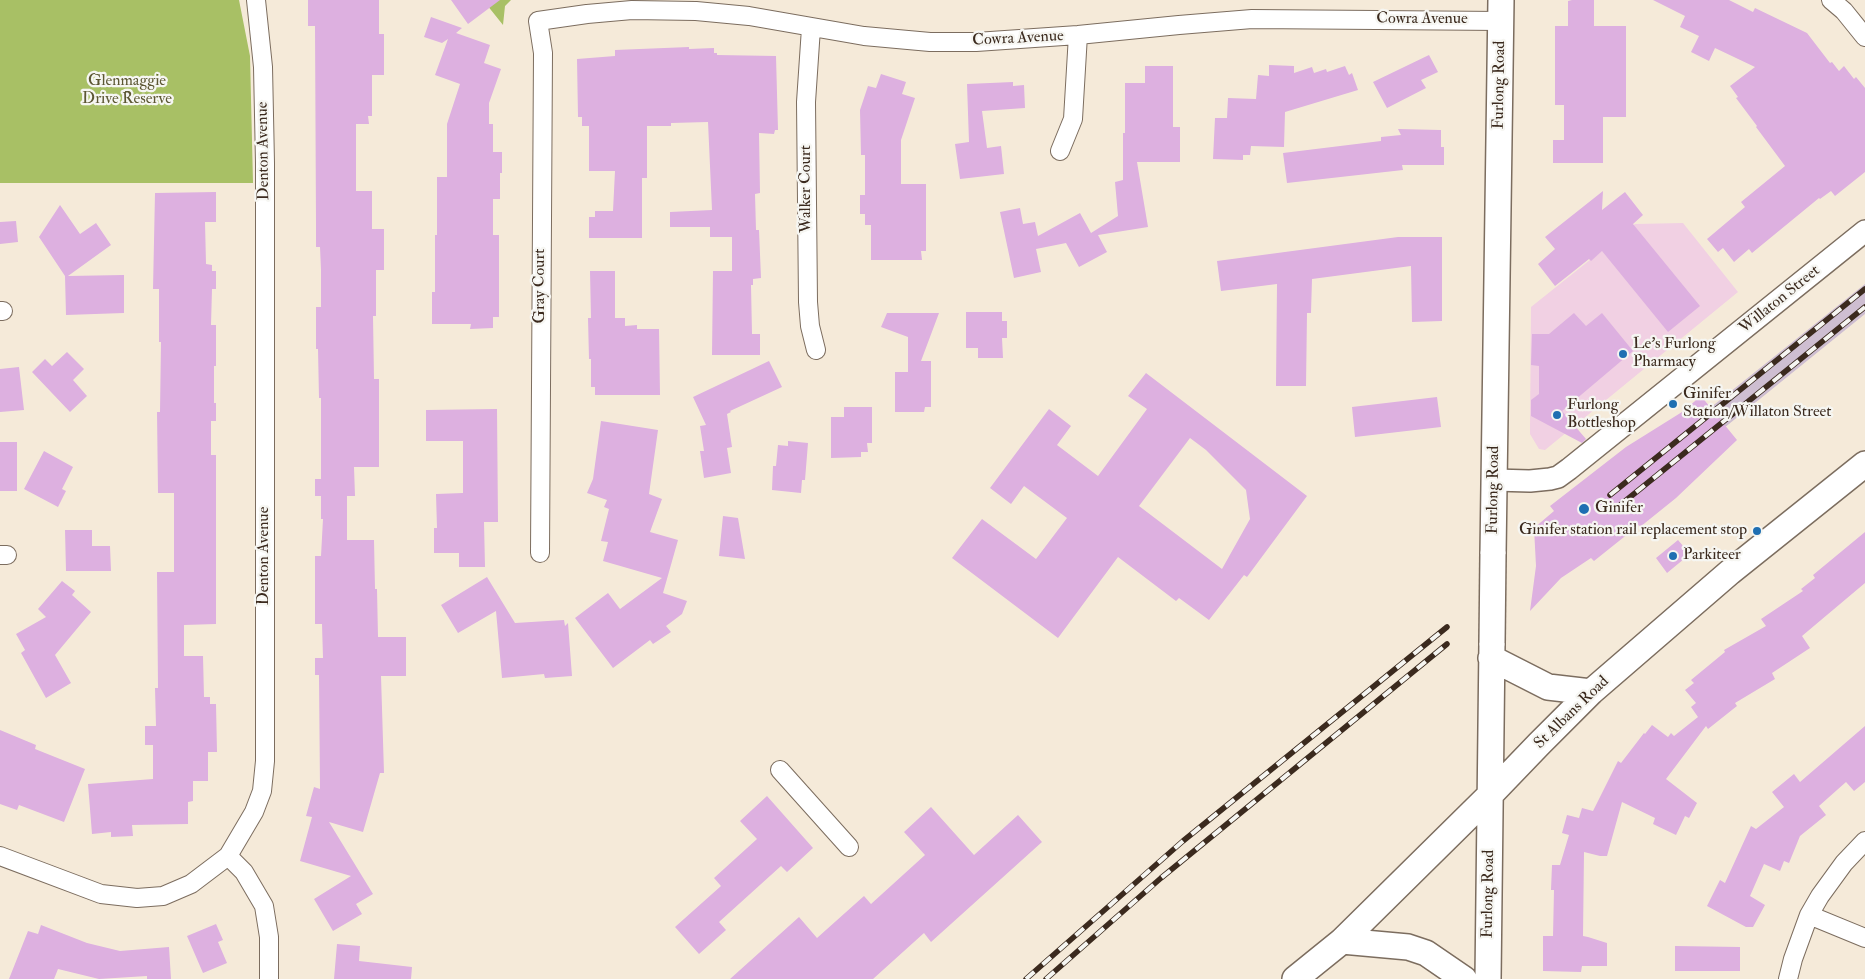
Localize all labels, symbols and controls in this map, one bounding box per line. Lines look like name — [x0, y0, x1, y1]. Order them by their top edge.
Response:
street label: Cowra Avenue — [1376, 10, 1468, 30]
street label: Cowra Avenue — [972, 27, 1064, 51]
street label: Furlong Road — [1490, 41, 1510, 129]
park label: Glenmaggie Drive Reserve — [82, 72, 172, 110]
street label: Denton Avenue — [254, 102, 274, 200]
street label: Walker Court — [797, 145, 817, 233]
street label: Gray Court — [531, 248, 551, 324]
street label: Willaton Street — [1736, 262, 1824, 338]
place label: Le’s Furlong Pharmacy — [1633, 335, 1716, 373]
marker: Le’s Furlong Pharmacy — [1617, 348, 1629, 360]
place label: Ginifer Station/Willaton Street — [1683, 385, 1831, 423]
place label: Furlong Bottleshop — [1567, 396, 1636, 434]
marker: Ginifer Station/Willaton Street — [1667, 398, 1679, 410]
marker: Furlong Bottleshop — [1551, 409, 1563, 421]
street label: Furlong Road — [1484, 446, 1504, 534]
place label: Ginifer — [1595, 499, 1643, 519]
marker: Ginifer — [1577, 502, 1591, 516]
street label: Denton Avenue — [255, 507, 275, 605]
place label: Ginifer station rail replacement stop — [1519, 521, 1747, 541]
marker: Ginifer station rail replacement stop — [1751, 525, 1763, 537]
place label: Parkiteer — [1683, 546, 1741, 566]
marker: Parkiteer — [1667, 550, 1679, 562]
street label: St Albans Road — [1531, 673, 1613, 753]
street label: Furlong Road — [1479, 850, 1499, 938]

